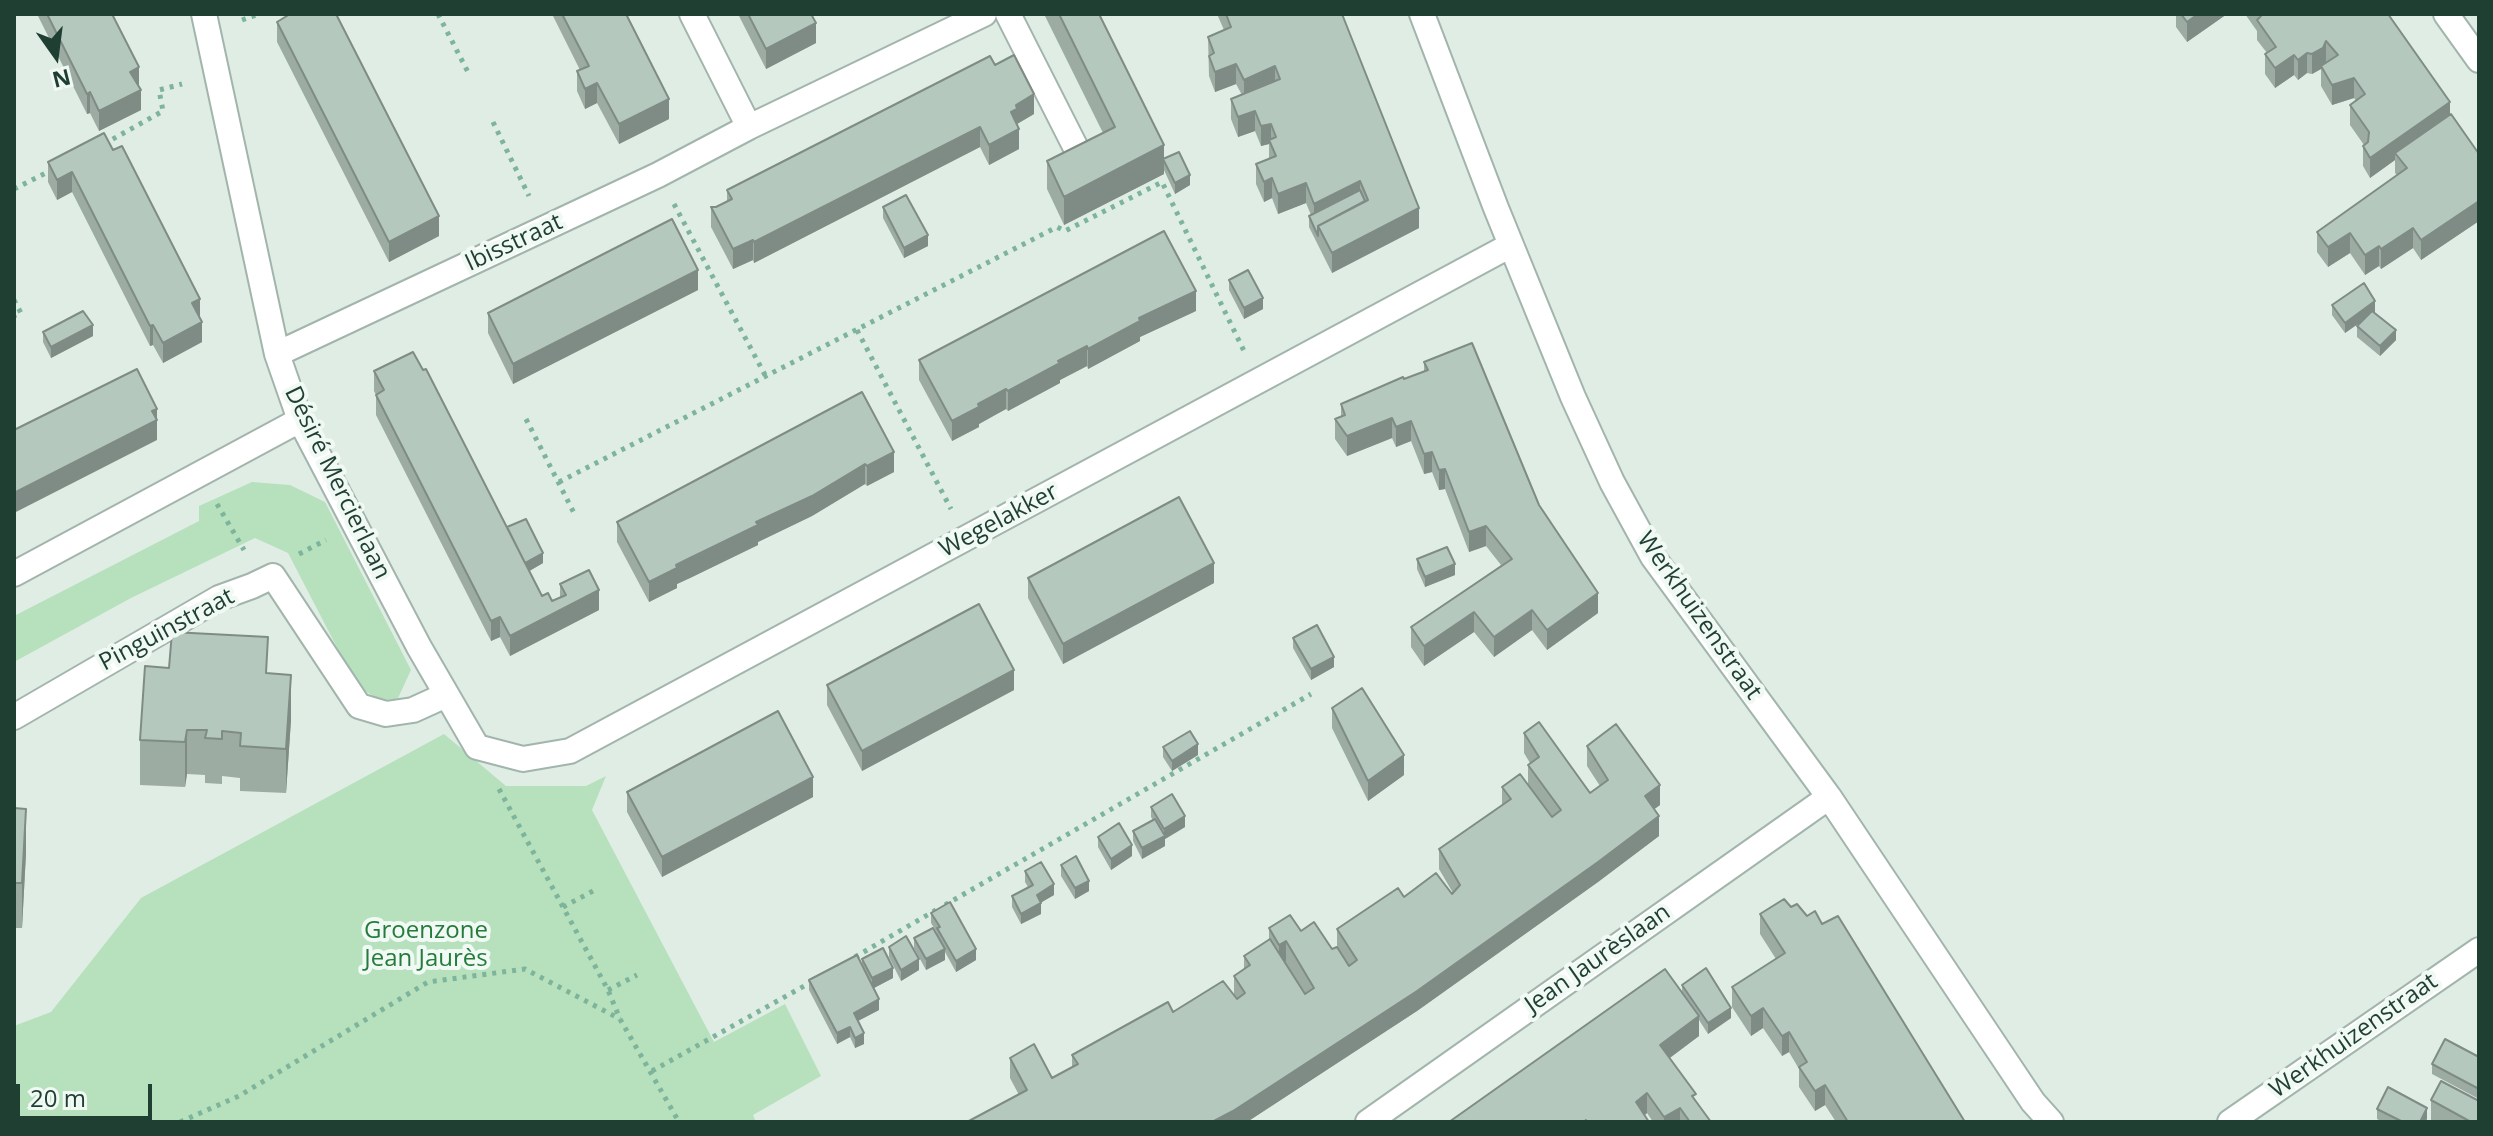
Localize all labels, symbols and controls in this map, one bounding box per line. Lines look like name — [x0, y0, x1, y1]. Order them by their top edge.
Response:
north arrow — [16, 16, 96, 96]
text: N — [50, 63, 74, 96]
street label: Ibisstraat — [461, 208, 567, 278]
street label: Désiré Mercierlaan — [278, 382, 396, 584]
street label: Wegelakker — [935, 478, 1063, 564]
street label: Werkhuizenstraat — [1630, 527, 1768, 705]
street label: Pinguinstraat — [95, 582, 239, 678]
street label: Jean Jaurèslaan — [1520, 898, 1676, 1020]
park label: Groenzone Jean Jaurès — [364, 917, 488, 973]
street label: Werkhuizenstraat — [2265, 967, 2443, 1105]
scale bar — [20, 1068, 156, 1118]
text: 20 m — [30, 1081, 86, 1114]

